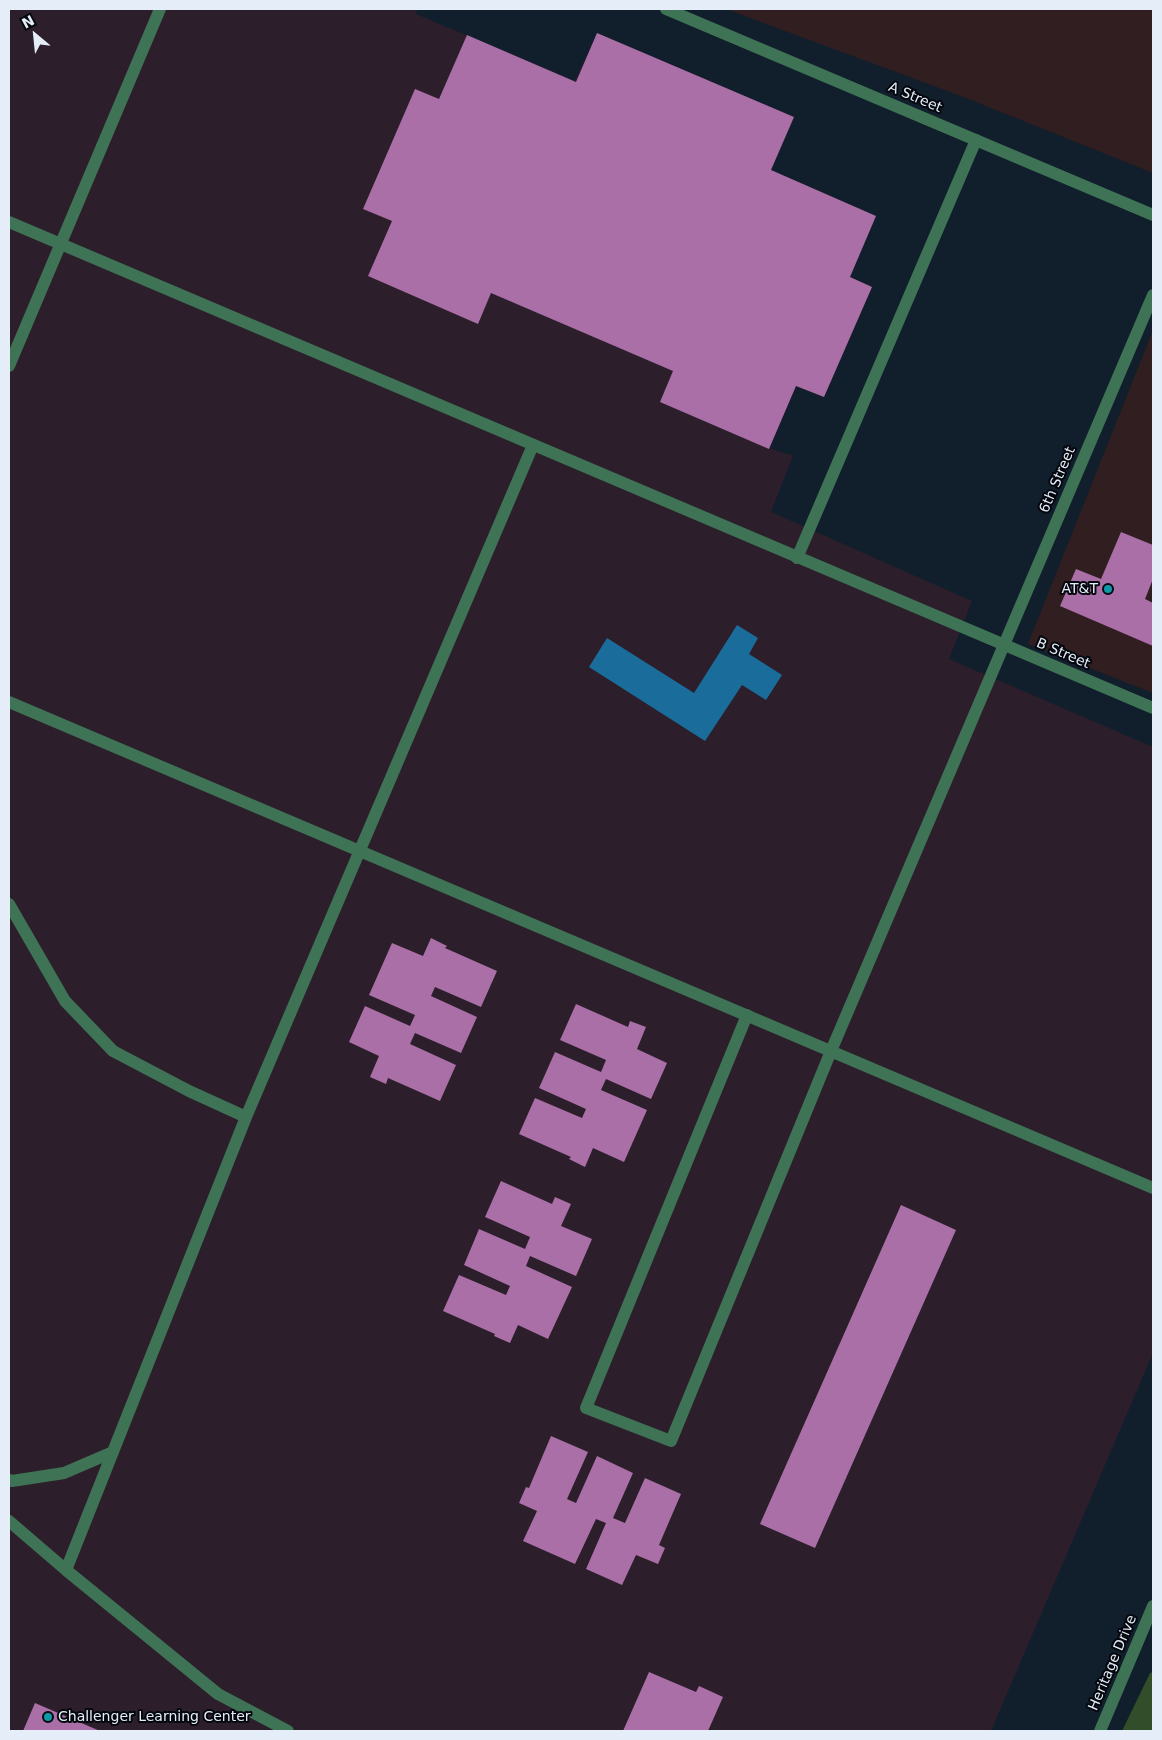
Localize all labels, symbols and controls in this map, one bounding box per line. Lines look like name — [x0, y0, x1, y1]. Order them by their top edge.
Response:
north arrow — [10, 10, 60, 60]
text: N — [19, 12, 37, 32]
street label: A Street — [886, 79, 944, 117]
street label: 6th Street — [1037, 444, 1079, 516]
place label: AT&T — [1061, 581, 1098, 597]
marker: AT&T — [1102, 583, 1114, 595]
street label: B Street — [1034, 635, 1092, 673]
street label: Heritage Drive — [1085, 1613, 1141, 1713]
place label: Challenger Learning Center — [58, 1709, 251, 1725]
marker: Challenger Learning Center — [42, 1711, 54, 1723]

